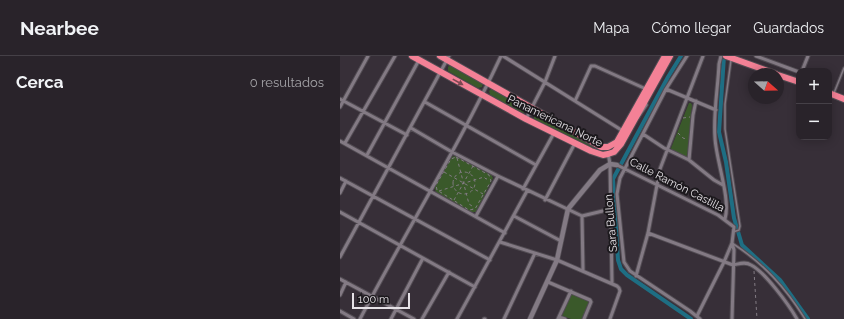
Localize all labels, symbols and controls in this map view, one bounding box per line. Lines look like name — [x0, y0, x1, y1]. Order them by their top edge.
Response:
text: Nearbee — [20, 17, 99, 39]
text: Mapa — [593, 20, 629, 36]
text: Cómo llegar — [651, 20, 731, 36]
text: Guardados — [753, 20, 824, 36]
north arrow — [748, 68, 784, 104]
map controls — [796, 68, 832, 140]
button: + — [796, 68, 832, 104]
text: Cerca — [16, 72, 64, 92]
text: 0 resultados — [250, 75, 324, 90]
one-way arrow — [452, 78, 464, 85]
street label: Panamericana Norte — [505, 92, 605, 150]
button: − — [796, 104, 832, 140]
street label: Calle Ramón Castilla — [627, 155, 727, 215]
street label: Sara Bullon — [602, 193, 620, 253]
scale bar — [352, 291, 410, 310]
text: 100 m — [358, 293, 389, 306]

